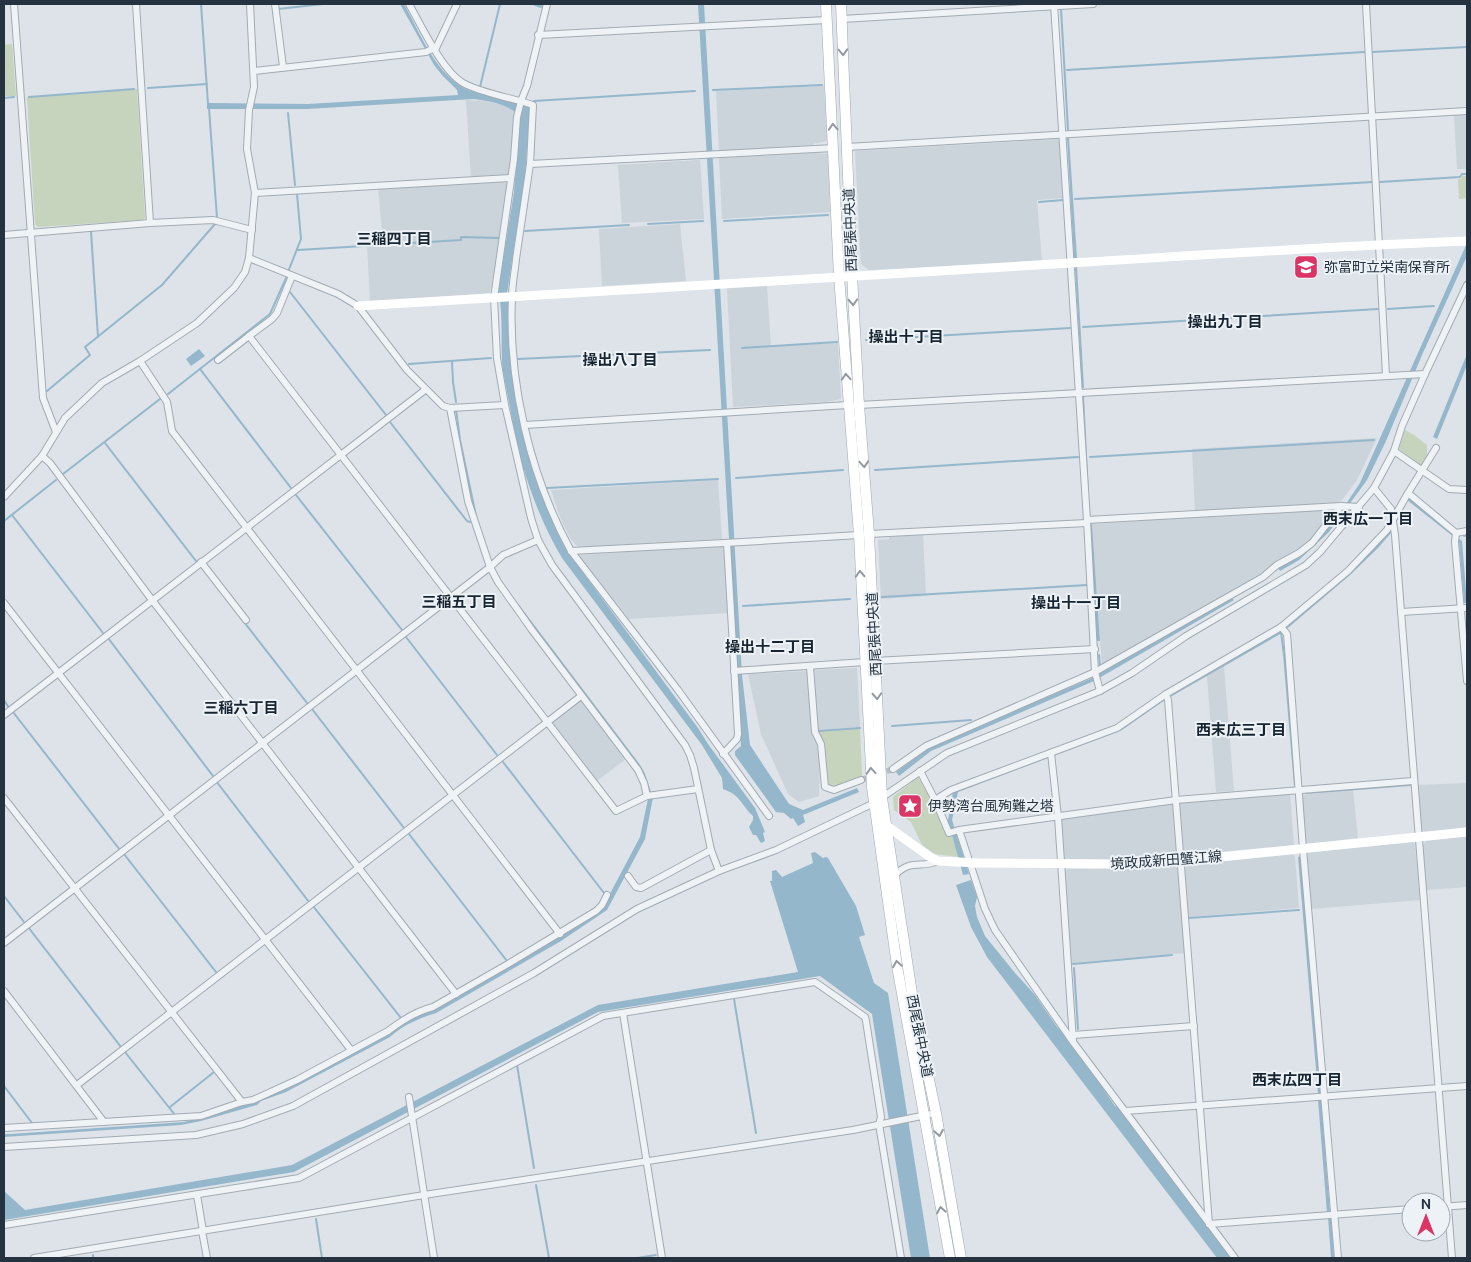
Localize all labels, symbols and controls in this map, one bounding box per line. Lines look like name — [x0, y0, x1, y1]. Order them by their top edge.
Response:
one-way arrow — [838, 49, 848, 57]
one-way arrow — [828, 123, 838, 131]
street label: 西尾張中央道 — [841, 188, 859, 272]
district label: 三稲四丁目 — [356, 230, 432, 247]
school or university icon: 弥富町立栄南保育所 — [1293, 254, 1319, 280]
place label: 弥富町立栄南保育所 — [1324, 259, 1450, 275]
one-way arrow — [848, 298, 859, 306]
district label: 操出九丁目 — [1187, 313, 1263, 330]
district label: 操出十丁目 — [868, 328, 944, 345]
district label: 操出八丁目 — [582, 351, 658, 368]
one-way arrow — [840, 373, 851, 381]
one-way arrow — [858, 461, 869, 469]
district label: 西末広一丁目 — [1323, 510, 1413, 527]
one-way arrow — [855, 570, 866, 578]
street label: 西尾張中央道 — [864, 592, 884, 676]
district label: 三稲五丁目 — [421, 593, 497, 610]
district label: 操出十一丁目 — [1031, 594, 1121, 611]
district label: 操出十二丁目 — [725, 638, 815, 655]
one-way arrow — [871, 693, 882, 701]
district label: 三稲六丁目 — [203, 699, 279, 716]
district label: 西末広三丁目 — [1196, 721, 1286, 738]
one-way arrow — [866, 767, 877, 775]
place icon: 伊勢湾台風殉難之塔 — [897, 793, 923, 819]
place label: 伊勢湾台風殉難之塔 — [928, 798, 1054, 814]
street label: 境政成新田蟹江線 — [1110, 848, 1222, 872]
one-way arrow — [893, 960, 903, 968]
street label: 西尾張中央道 — [904, 993, 936, 1079]
district label: 西末広四丁目 — [1252, 1071, 1342, 1088]
one-way arrow — [933, 1128, 943, 1137]
north arrow — [1401, 1192, 1451, 1242]
text: N — [1421, 1196, 1431, 1212]
one-way arrow — [937, 1206, 947, 1215]

